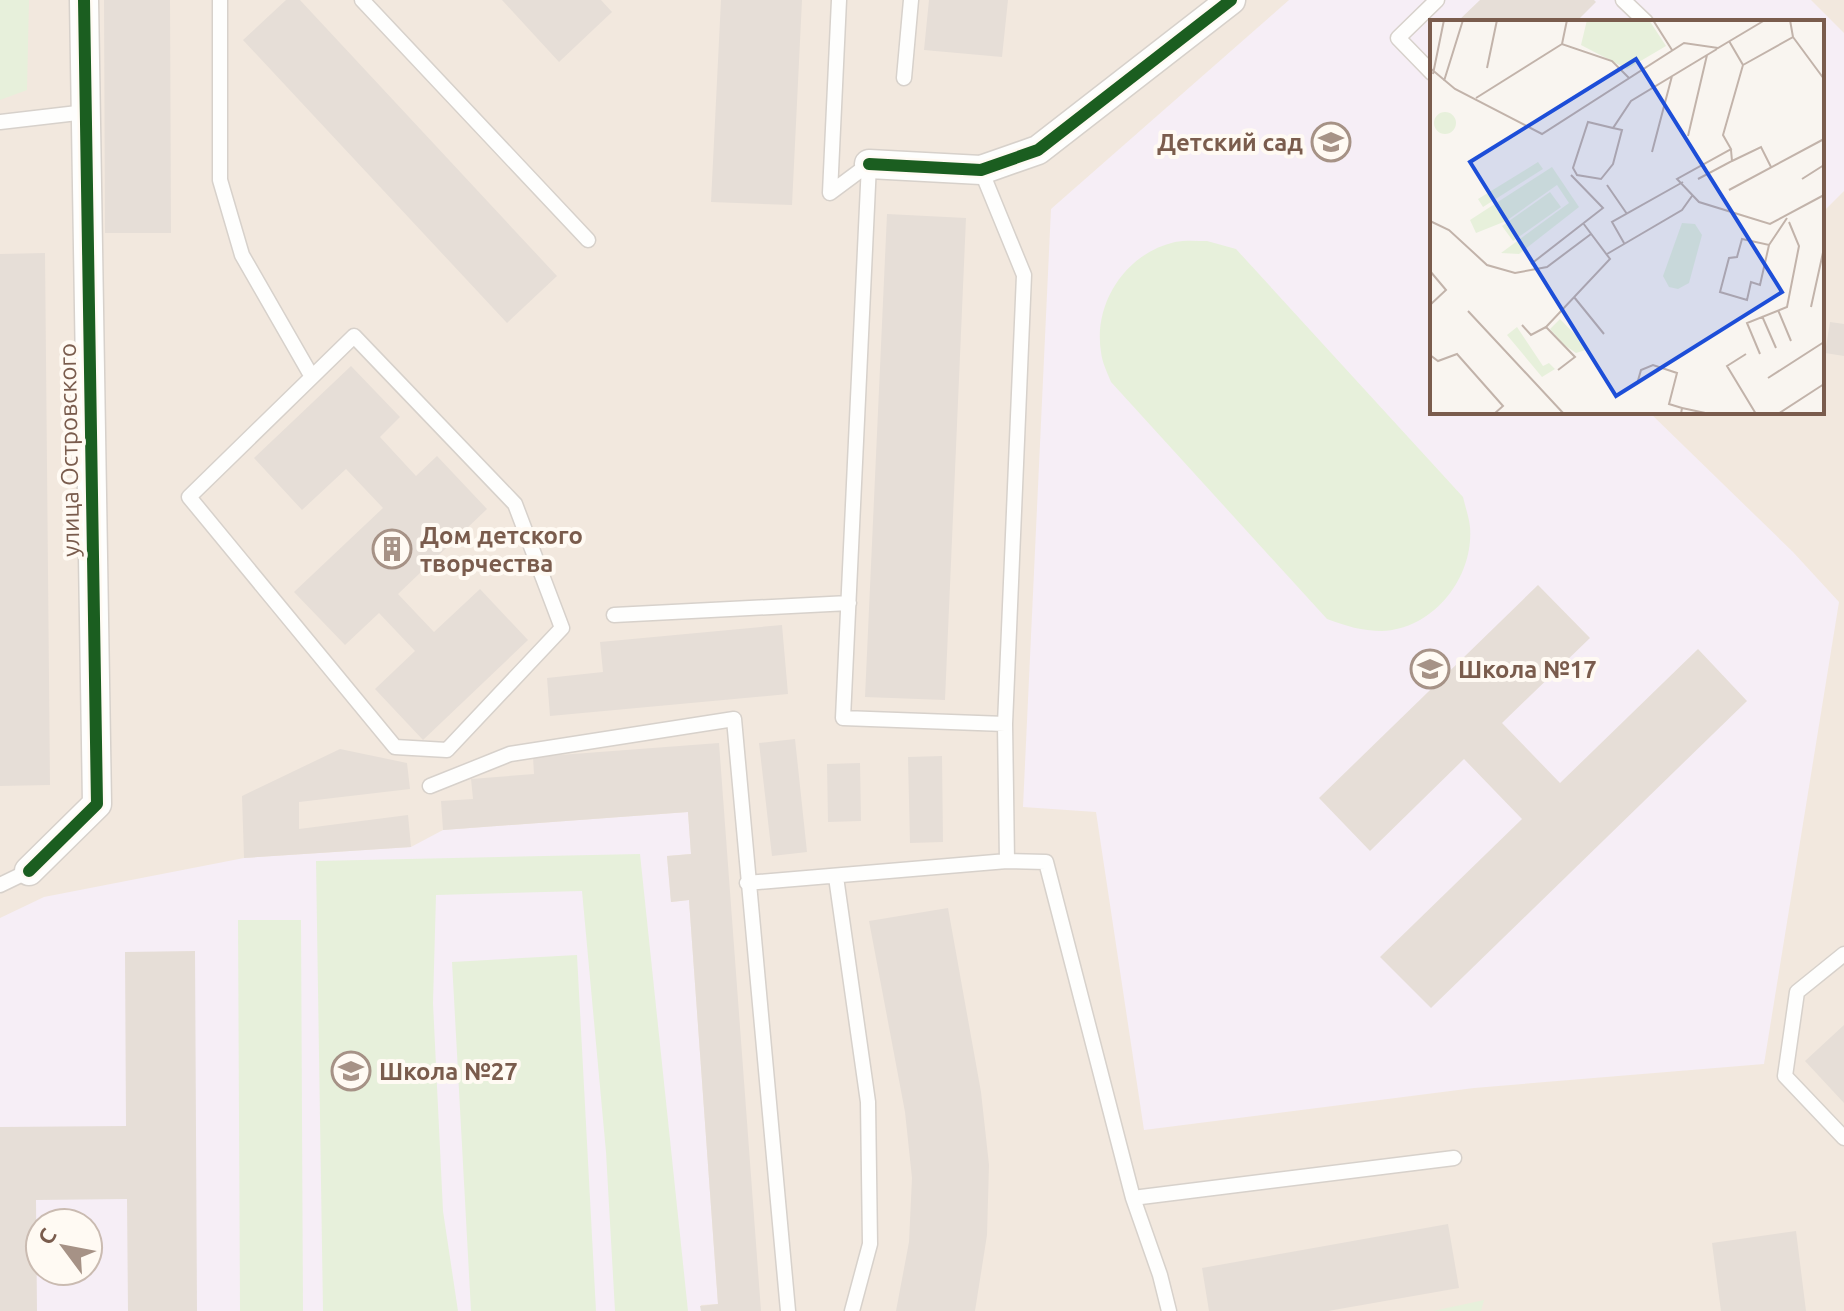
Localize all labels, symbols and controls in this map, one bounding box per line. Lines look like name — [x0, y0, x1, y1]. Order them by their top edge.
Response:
inset map — [1430, 20, 1824, 414]
school or university icon: Детский сад — [1310, 121, 1352, 163]
place label: Детский сад — [1157, 129, 1303, 156]
street label: улица Островского — [54, 343, 84, 557]
place label: Дом детского творчества — [420, 522, 583, 577]
building icon: Дом детского творчества — [371, 528, 413, 570]
school or university icon: Школа №17 — [1409, 648, 1451, 690]
place label: Школа №17 — [1458, 656, 1597, 683]
school or university icon: Школа №27 — [330, 1050, 372, 1092]
place label: Школа №27 — [379, 1058, 518, 1085]
north arrow — [24, 1207, 104, 1287]
text: С — [32, 1224, 61, 1249]

